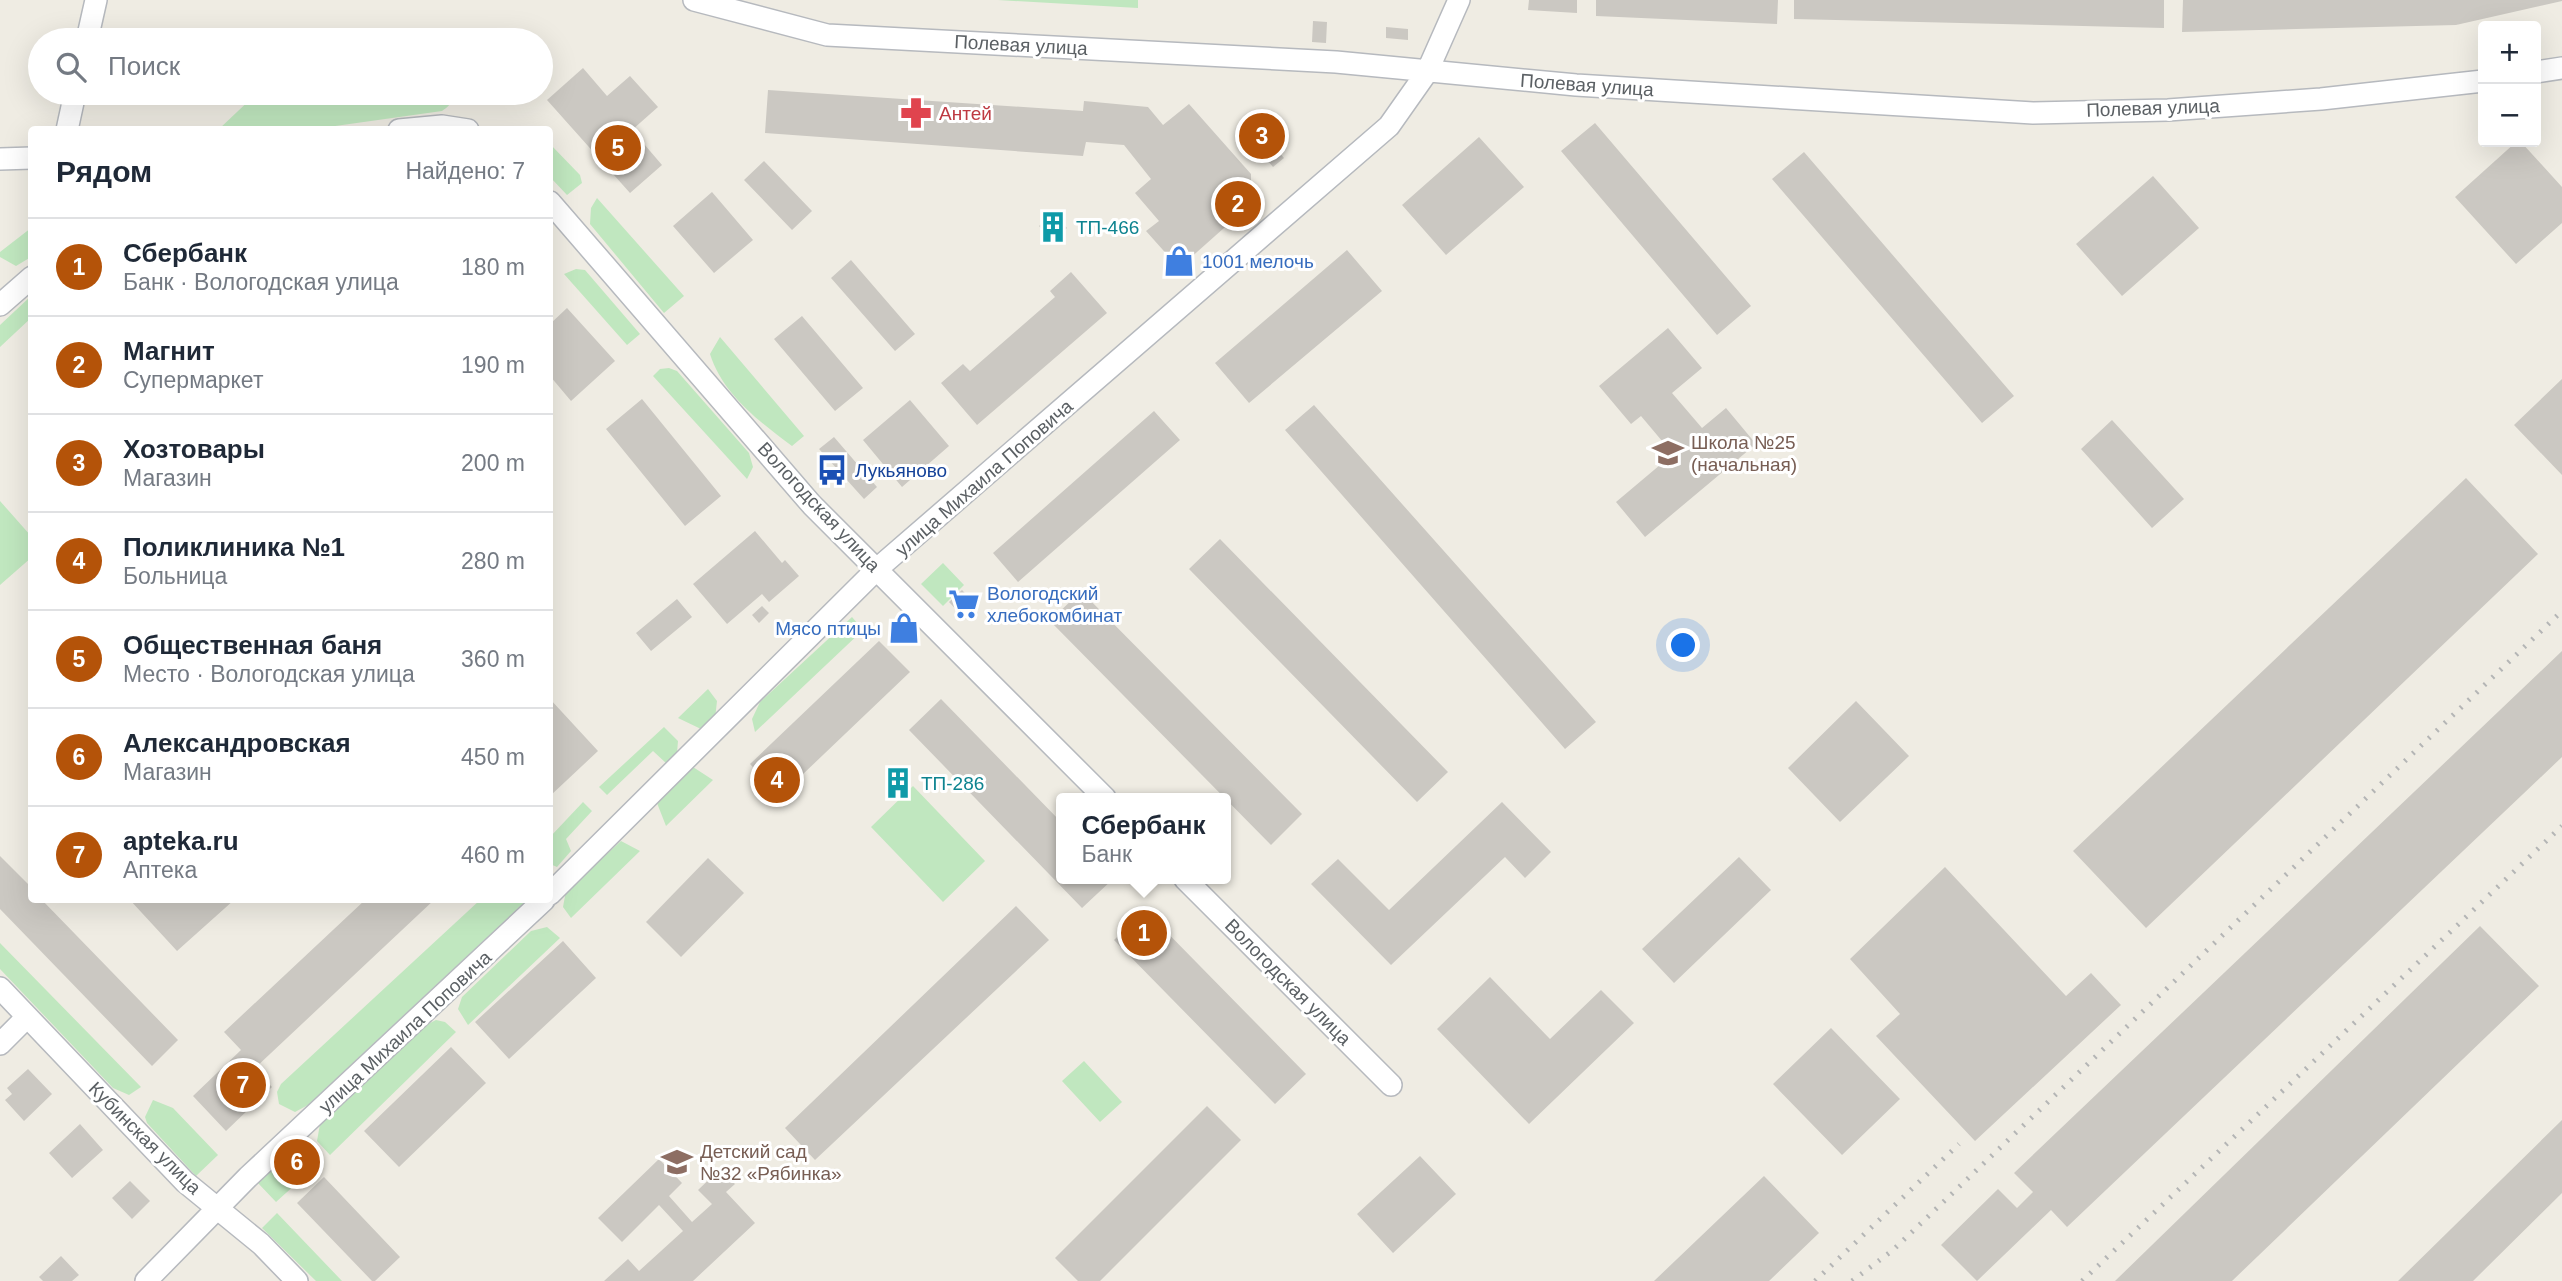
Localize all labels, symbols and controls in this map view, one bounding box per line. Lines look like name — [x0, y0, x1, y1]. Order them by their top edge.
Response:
map controls — [2478, 21, 2541, 147]
button: + — [2478, 21, 2541, 84]
search box — [28, 28, 553, 105]
street label: Полевая улица — [954, 31, 1089, 59]
icon: search — [52, 48, 90, 86]
text: Поиск — [108, 51, 180, 81]
street label: Полевая улица — [1520, 70, 1655, 100]
button: − — [2478, 84, 2541, 147]
street label: Полевая улица — [2086, 95, 2221, 121]
pharmacy icon: Антей — [899, 96, 933, 130]
place label: Антей — [939, 103, 992, 124]
pin: 3 — [1239, 110, 1285, 162]
pin: 5 — [595, 122, 641, 174]
text: Рядом — [56, 155, 152, 188]
text: Найдено: 7 — [405, 158, 525, 184]
pin: 2 — [1215, 178, 1261, 230]
building icon: ТП-466 — [1036, 210, 1070, 244]
place label: ТП-466 — [1076, 217, 1139, 238]
text: Сбербанк — [123, 238, 247, 268]
shop icon: 1001 мелочь — [1162, 244, 1196, 278]
place label: 1001 мелочь — [1202, 251, 1314, 272]
text: 1 — [73, 254, 85, 280]
text: 180 m — [461, 254, 525, 280]
text: Банк · Вологодская улица — [123, 269, 399, 295]
text: Магнит — [123, 336, 215, 366]
text: 2 — [73, 352, 85, 378]
text: 190 m — [461, 352, 525, 378]
text: Супермаркет — [123, 367, 263, 393]
street label: улица Михаила Поповича — [891, 395, 1077, 561]
place label: Школа №25 (начальная) — [1691, 432, 1797, 475]
text: Хозтовары — [123, 434, 265, 464]
school or university icon: Школа №25 (начальная) — [1651, 436, 1685, 470]
street label: Вологодская улица — [754, 438, 885, 576]
text: 3 — [73, 450, 85, 476]
text: 200 m — [461, 450, 525, 476]
bus stop icon: Лукьяново — [815, 453, 849, 487]
place label: Лукьяново — [855, 460, 947, 481]
text: Магазин — [123, 465, 212, 491]
text: Поликлиника №1 — [123, 532, 345, 562]
text: 4 — [73, 548, 85, 574]
text: 280 m — [461, 548, 525, 574]
text: Больница — [123, 563, 227, 589]
place label: Вологодский хлебокомбинат — [987, 583, 1122, 626]
supermarket icon: Вологодский хлебокомбинат — [947, 587, 981, 621]
shop icon: Мясо птицы — [887, 611, 921, 645]
place label: Мясо птицы — [775, 618, 881, 639]
your location — [1666, 628, 1700, 662]
text: Общественная баня — [123, 630, 382, 660]
text: 5 — [73, 646, 85, 672]
text: 360 m — [461, 646, 525, 672]
text: Место · Вологодская улица — [123, 661, 415, 687]
text: Александровская — [123, 728, 351, 758]
text: 6 — [73, 744, 85, 770]
text: 450 m — [461, 744, 525, 770]
pin: 4 — [754, 754, 800, 806]
text: Магазин — [123, 759, 212, 785]
building icon: ТП-286 — [881, 766, 915, 800]
place label: ТП-286 — [921, 773, 984, 794]
popup — [1056, 793, 1231, 884]
text: Сбербанк — [1081, 810, 1206, 840]
text: apteka.ru — [123, 826, 239, 856]
text: Банк — [1081, 841, 1132, 867]
text: 7 — [73, 842, 85, 868]
text: 460 m — [461, 842, 525, 868]
text: Аптека — [123, 857, 197, 883]
pin: 1 — [1121, 907, 1167, 959]
street label: Вологодская улица — [1221, 915, 1355, 1049]
street label: улица Михаила Поповича — [315, 946, 496, 1117]
pin: 7 — [220, 1059, 266, 1111]
street label: Кубинская улица — [85, 1078, 206, 1199]
pin: 6 — [274, 1136, 320, 1188]
place label: Детский сад №32 «Рябинка» — [700, 1141, 842, 1184]
school or university icon: Детский сад №32 «Рябинка» — [660, 1145, 694, 1179]

